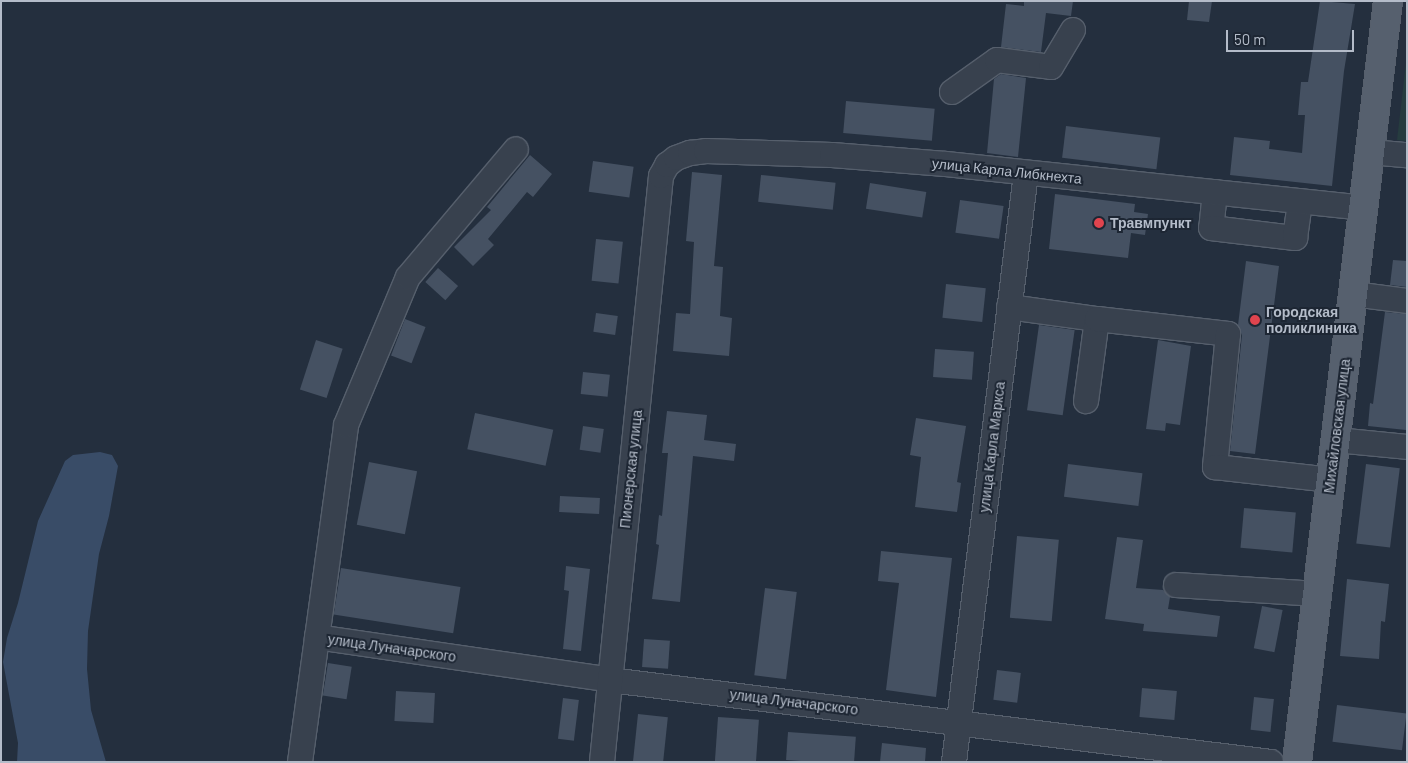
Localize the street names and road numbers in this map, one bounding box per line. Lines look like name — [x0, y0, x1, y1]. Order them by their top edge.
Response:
street label: улица Карла Либкнехта — [931, 155, 1083, 187]
street label: Михайловская улица — [1320, 358, 1354, 494]
street label: улица Карла Маркса — [976, 381, 1008, 513]
street label: Пионерская улица — [616, 409, 646, 529]
street label: улица Луначарского — [327, 631, 457, 665]
street label: улица Луначарского — [729, 686, 859, 718]

